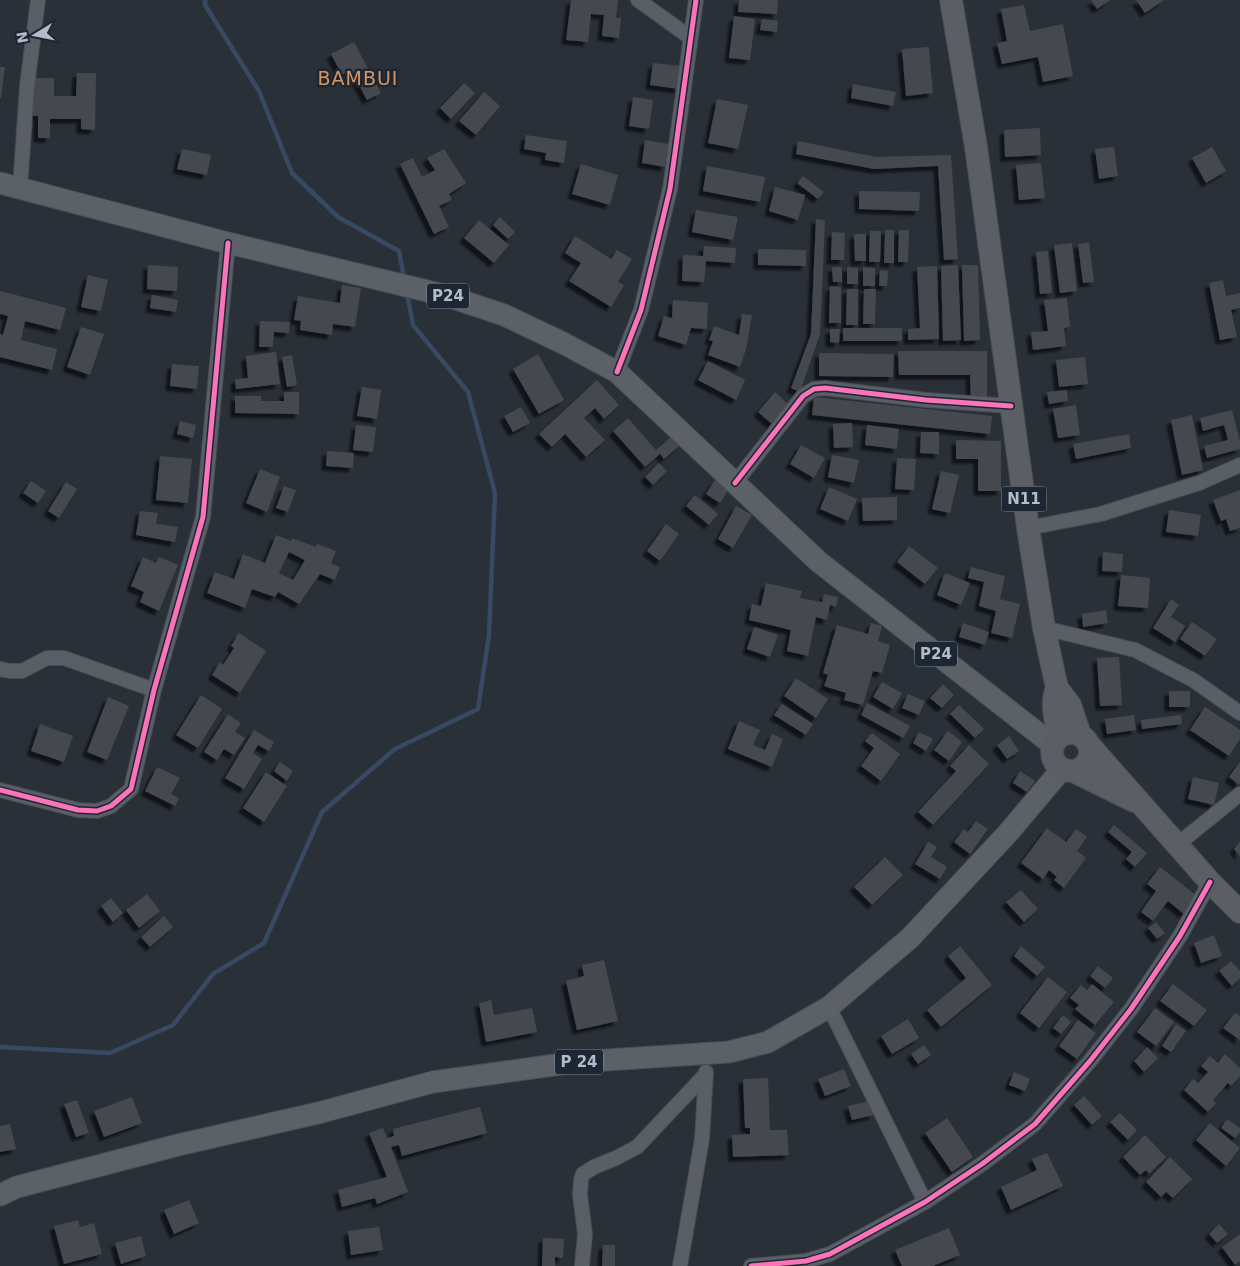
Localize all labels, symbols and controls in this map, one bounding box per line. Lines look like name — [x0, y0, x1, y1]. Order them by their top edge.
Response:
north arrow — [10, 10, 60, 60]
text: N — [13, 30, 31, 44]
district label: BAMBUI — [318, 67, 398, 89]
road number: P24 — [427, 284, 469, 308]
road number: N11 — [1002, 486, 1046, 512]
road number: P24 — [915, 642, 957, 666]
road number: P 24 — [555, 1050, 603, 1074]

